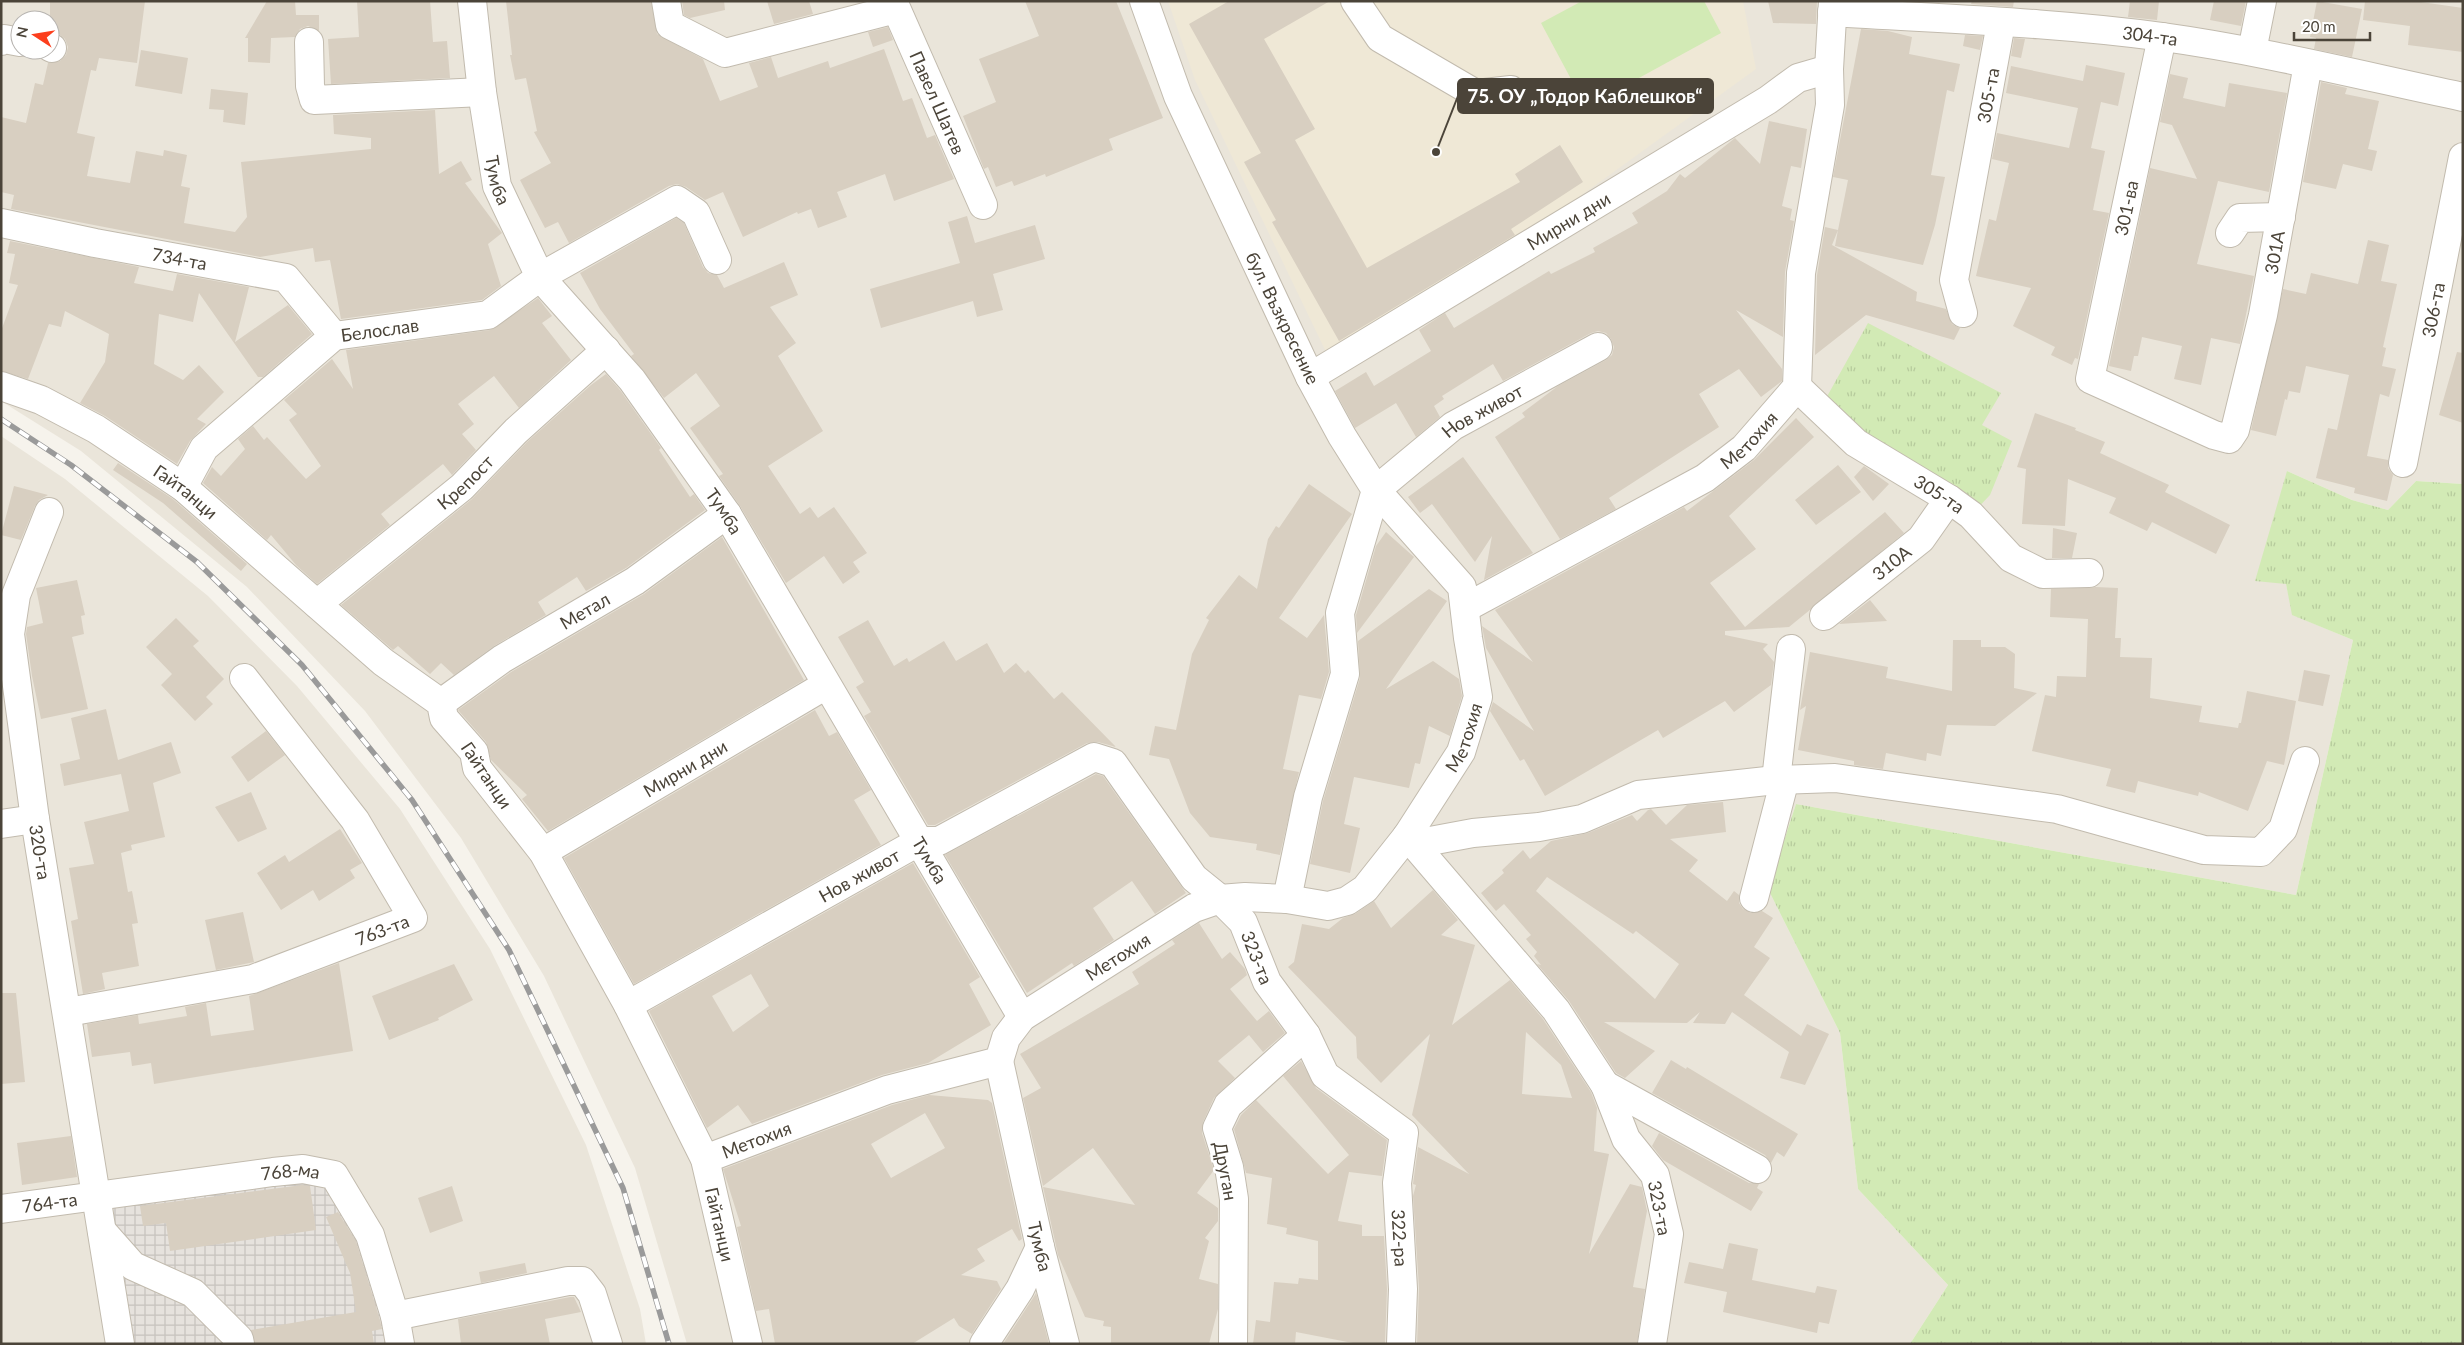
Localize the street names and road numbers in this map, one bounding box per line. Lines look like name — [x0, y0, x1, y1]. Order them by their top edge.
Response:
street label: 304-та — [2121, 21, 2179, 50]
street label: Павел Шатев — [905, 48, 970, 158]
street label: 305-та — [1972, 66, 2004, 125]
street label: Тумба — [481, 154, 515, 208]
street label: 301-ва — [2109, 178, 2143, 238]
street label: Мирни дни — [1523, 187, 1614, 254]
street label: 301А — [2260, 228, 2289, 276]
street label: 734-та — [150, 243, 209, 274]
street label: бул. Възкресение — [1241, 248, 1325, 388]
street label: 306-та — [2417, 280, 2449, 339]
street label: Белослав — [339, 314, 420, 346]
street label: Нов живот — [1437, 379, 1527, 442]
street label: Метохия — [1716, 407, 1782, 473]
street label: Крепост — [432, 450, 498, 514]
street label: Гайтанци — [149, 460, 222, 523]
street label: 305-та — [1910, 470, 1969, 518]
street label: Тумба — [701, 484, 747, 538]
street label: 310А — [1867, 540, 1916, 585]
street label: Метал — [556, 587, 614, 634]
street label: Метохия — [1440, 700, 1487, 776]
street label: Мирни дни — [639, 735, 731, 801]
street label: Гайтанци — [457, 737, 517, 813]
street label: 320-та — [25, 823, 56, 881]
street label: Тумба — [908, 833, 952, 887]
street label: Нов живот — [815, 844, 904, 907]
street label: 763-та — [352, 910, 412, 950]
street label: Метохия — [1081, 928, 1154, 985]
street label: 323-та — [1237, 928, 1278, 987]
street label: Метохия — [719, 1116, 794, 1163]
street label: Друган — [1210, 1140, 1242, 1202]
street label: 768-ма — [259, 1157, 322, 1185]
street label: 323-та — [1644, 1179, 1676, 1237]
street label: Гайтанци — [701, 1185, 739, 1264]
street label: 764-та — [21, 1188, 79, 1217]
street label: 322-ра — [1388, 1209, 1413, 1267]
street label: Тумба — [1024, 1219, 1057, 1274]

